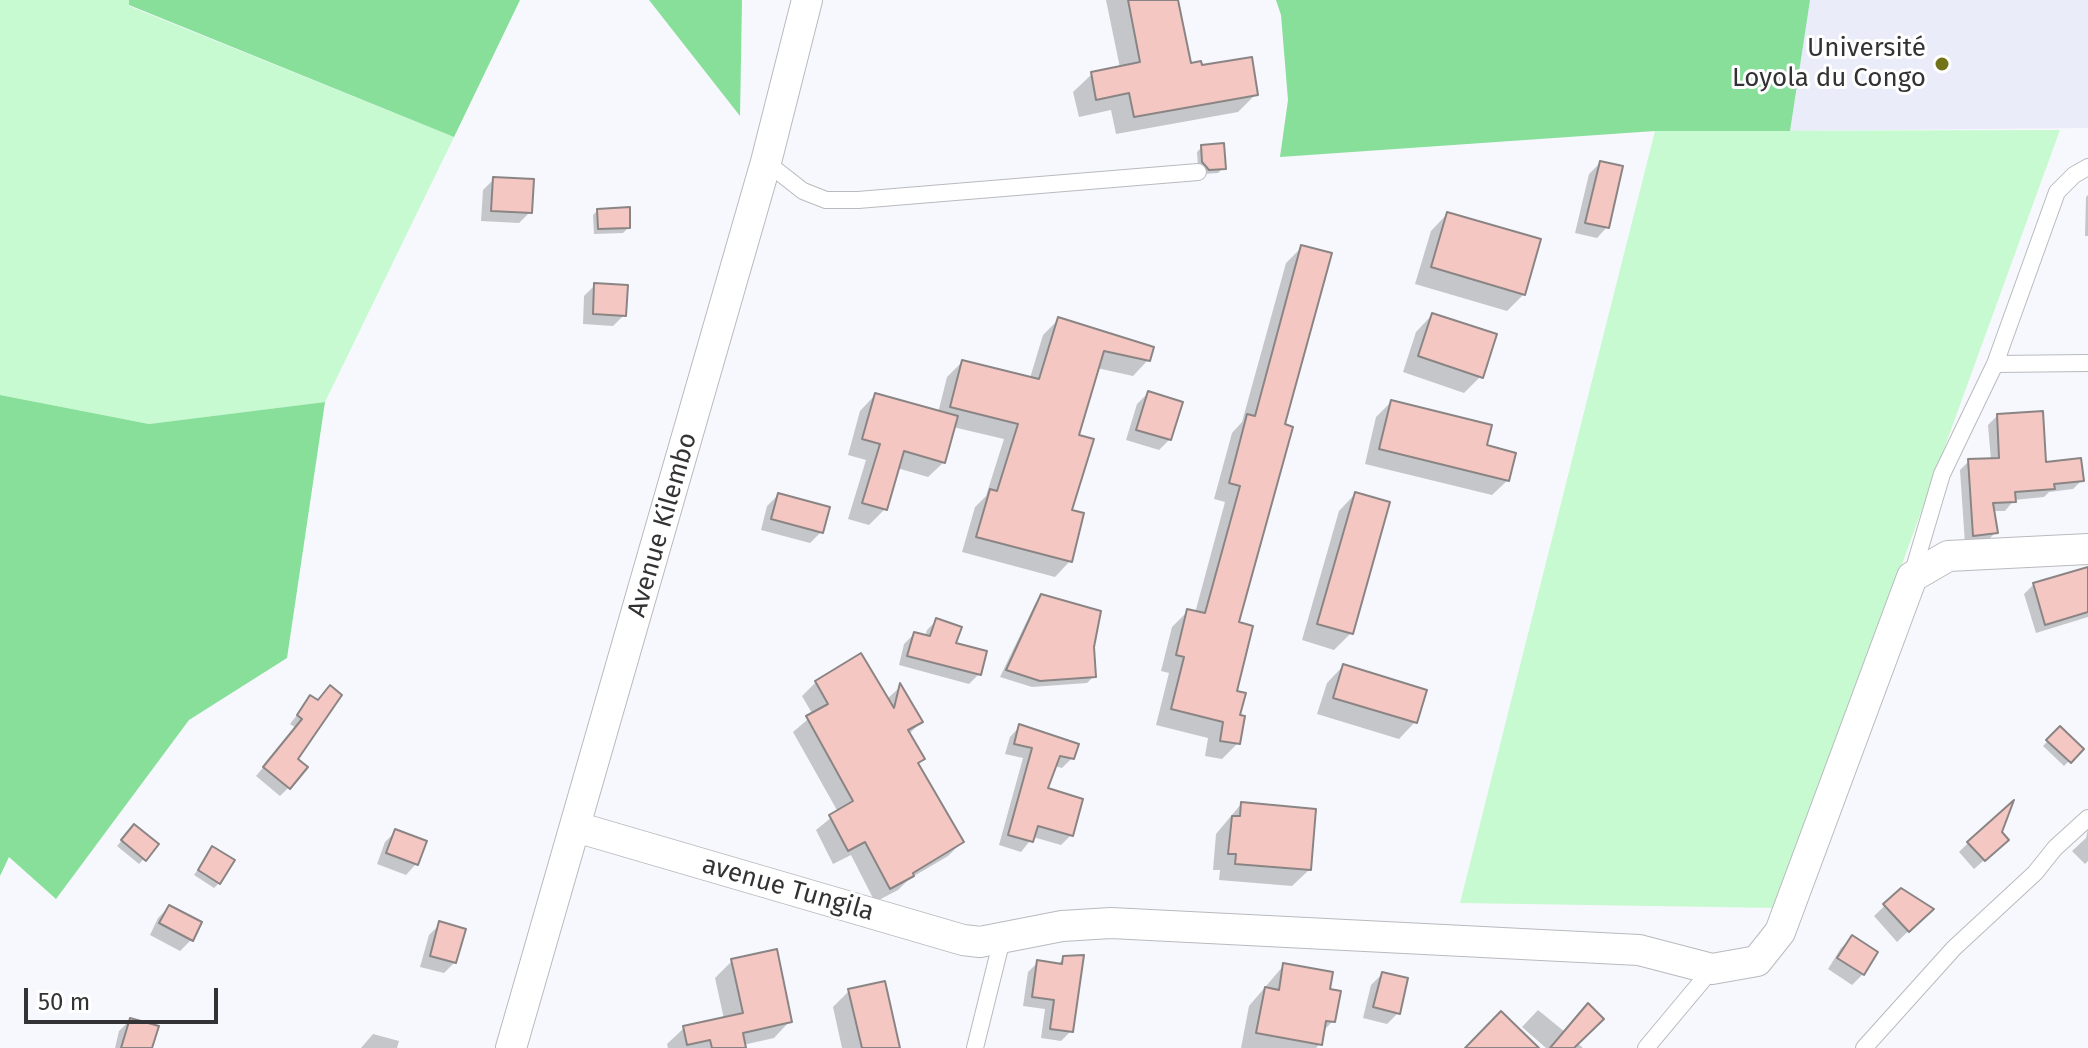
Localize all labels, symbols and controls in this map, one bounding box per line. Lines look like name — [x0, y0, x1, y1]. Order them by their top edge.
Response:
place label: Université Loyola du Congo — [1732, 33, 1926, 94]
marker: Université Loyola du Congo — [1933, 55, 1951, 73]
street label: Avenue Kilembo — [622, 429, 704, 621]
street label: avenue Tungila — [698, 850, 878, 928]
scale bar — [28, 972, 222, 1022]
text: 50 m — [38, 988, 90, 1016]

